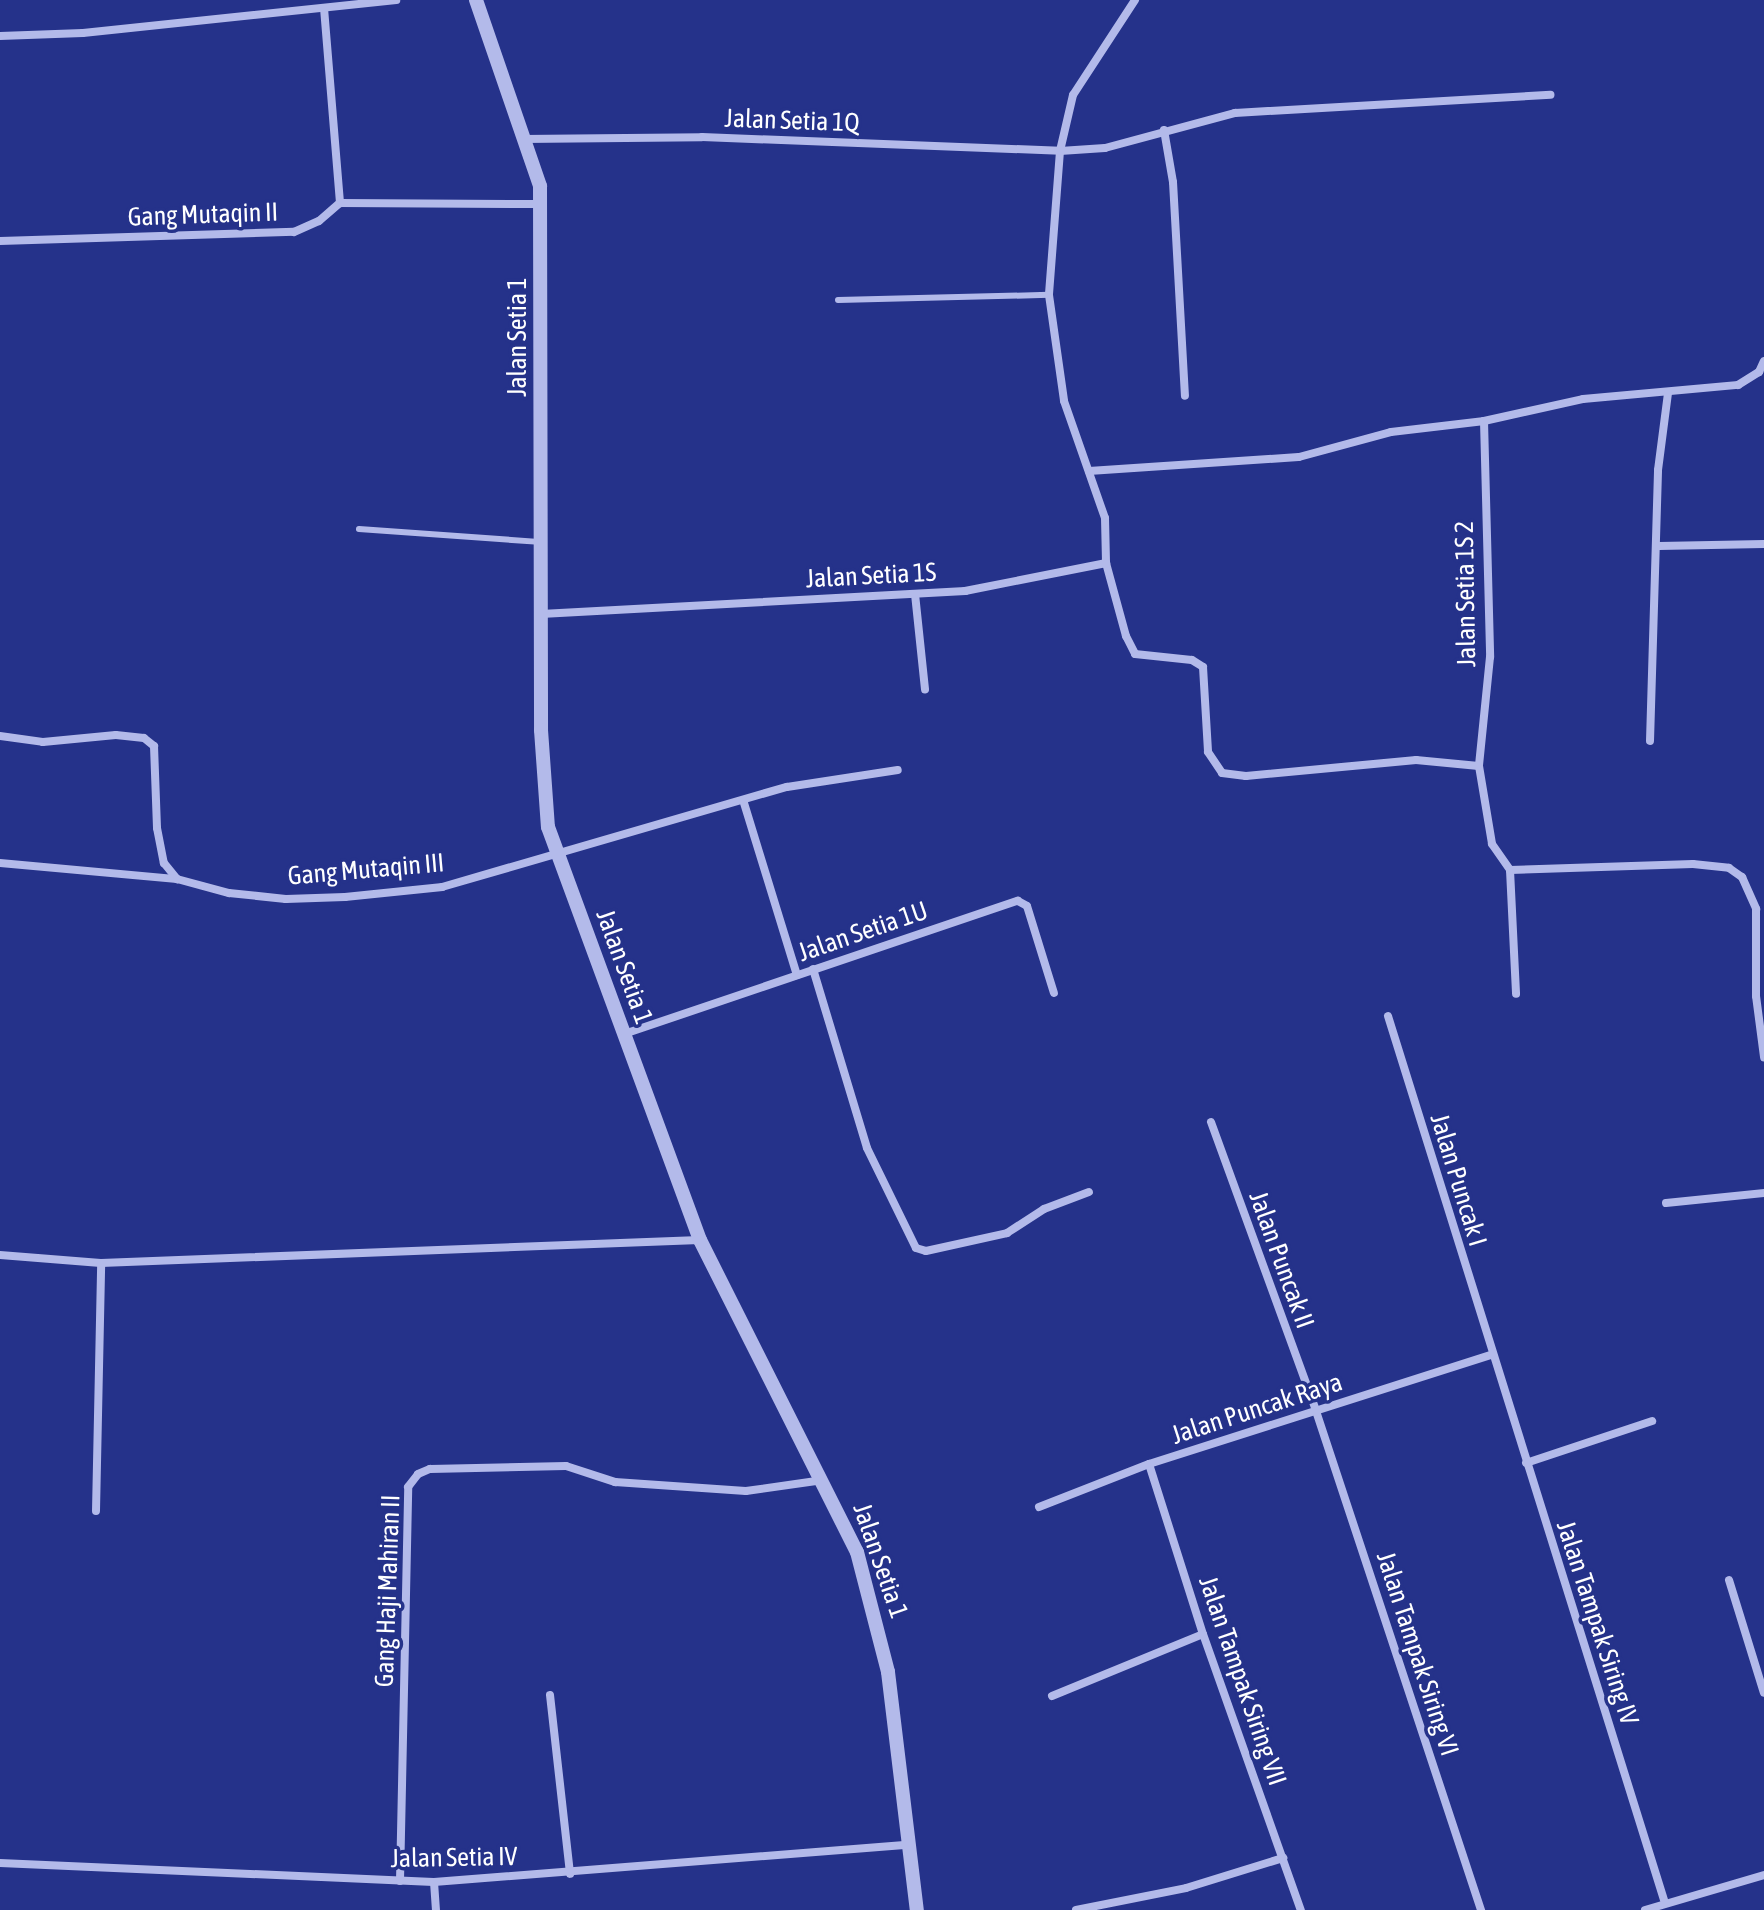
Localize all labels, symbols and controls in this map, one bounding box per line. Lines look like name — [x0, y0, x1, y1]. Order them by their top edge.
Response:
street label: Jalan Setia 1Q — [724, 103, 860, 139]
street label: Gang Mutaqin II — [127, 197, 279, 233]
street label: Jalan Setia 1 — [502, 277, 534, 397]
street label: Jalan Setia 1S 2 — [1449, 521, 1483, 667]
street label: Jalan Setia 1S — [805, 557, 937, 595]
street label: Gang Mutaqin III — [286, 848, 446, 892]
street label: Jalan Setia 1U — [794, 895, 932, 969]
street label: Jalan Setia 1 — [589, 905, 659, 1029]
street label: Jalan Puncak I — [1423, 1110, 1493, 1250]
street label: Jalan Puncak II — [1242, 1187, 1320, 1333]
street label: Jalan Puncak Raya — [1168, 1367, 1346, 1451]
street label: Gang Haji Mahiran II — [369, 1494, 407, 1688]
street label: Jalan Setia 1 — [846, 1499, 914, 1623]
street label: Jalan Tampak Siring IV — [1549, 1517, 1645, 1729]
street label: Jalan Tampak Siring VI — [1369, 1548, 1465, 1760]
street label: Jalan Tampak Siring VII — [1192, 1572, 1292, 1790]
street label: Jalan Setia IV — [390, 1841, 518, 1875]

